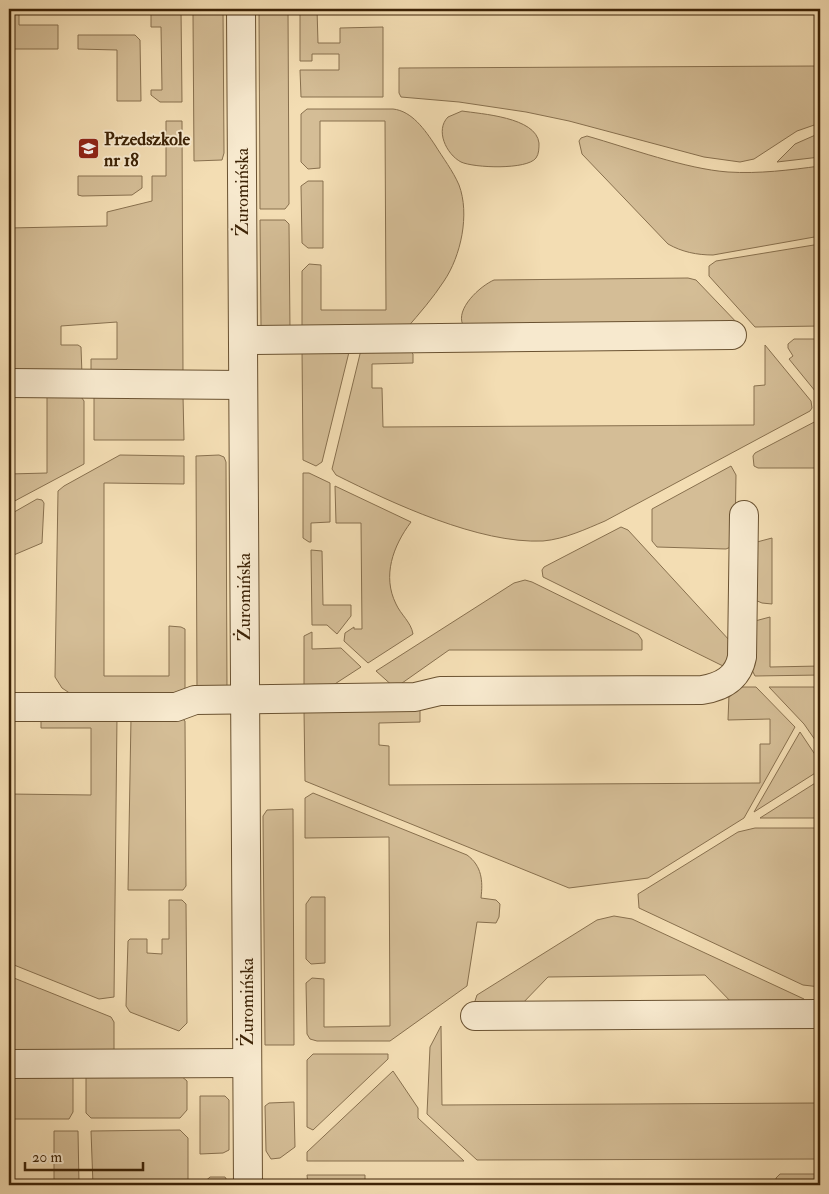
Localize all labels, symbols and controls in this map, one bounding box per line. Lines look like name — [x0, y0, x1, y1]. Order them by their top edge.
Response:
place label: Przedszkole nr 18 — [104, 128, 190, 172]
school or university icon: Przedszkole nr 18 — [76, 137, 100, 161]
street label: Żuromińska — [230, 147, 254, 236]
street label: Żuromińska — [232, 552, 256, 641]
street label: Żuromińska — [235, 957, 259, 1046]
scale bar — [25, 1139, 142, 1171]
text: 20 m — [32, 1148, 62, 1167]

